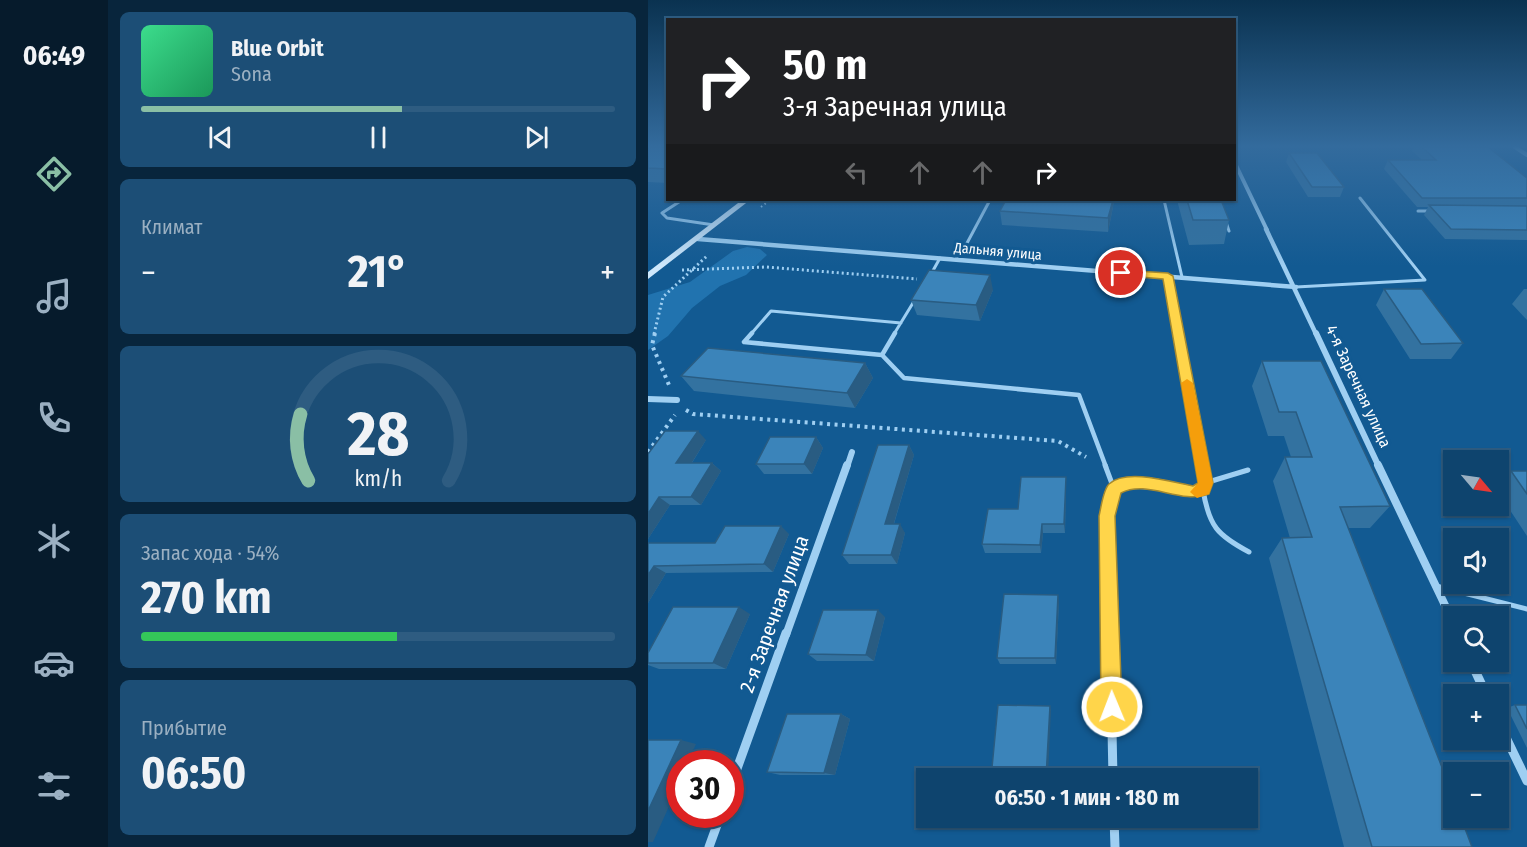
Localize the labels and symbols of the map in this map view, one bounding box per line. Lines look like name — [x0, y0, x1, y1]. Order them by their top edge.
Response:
street label: Дальняя улица — [952, 239, 1043, 264]
pin — [1095, 247, 1146, 298]
street label: 4-я Заречная улица — [1322, 322, 1395, 451]
north arrow — [1443, 450, 1509, 516]
street label: 2-я Заречная улица — [734, 532, 814, 696]
position arrow — [1080, 675, 1144, 739]
speed limit sign: 30 — [666, 750, 744, 828]

